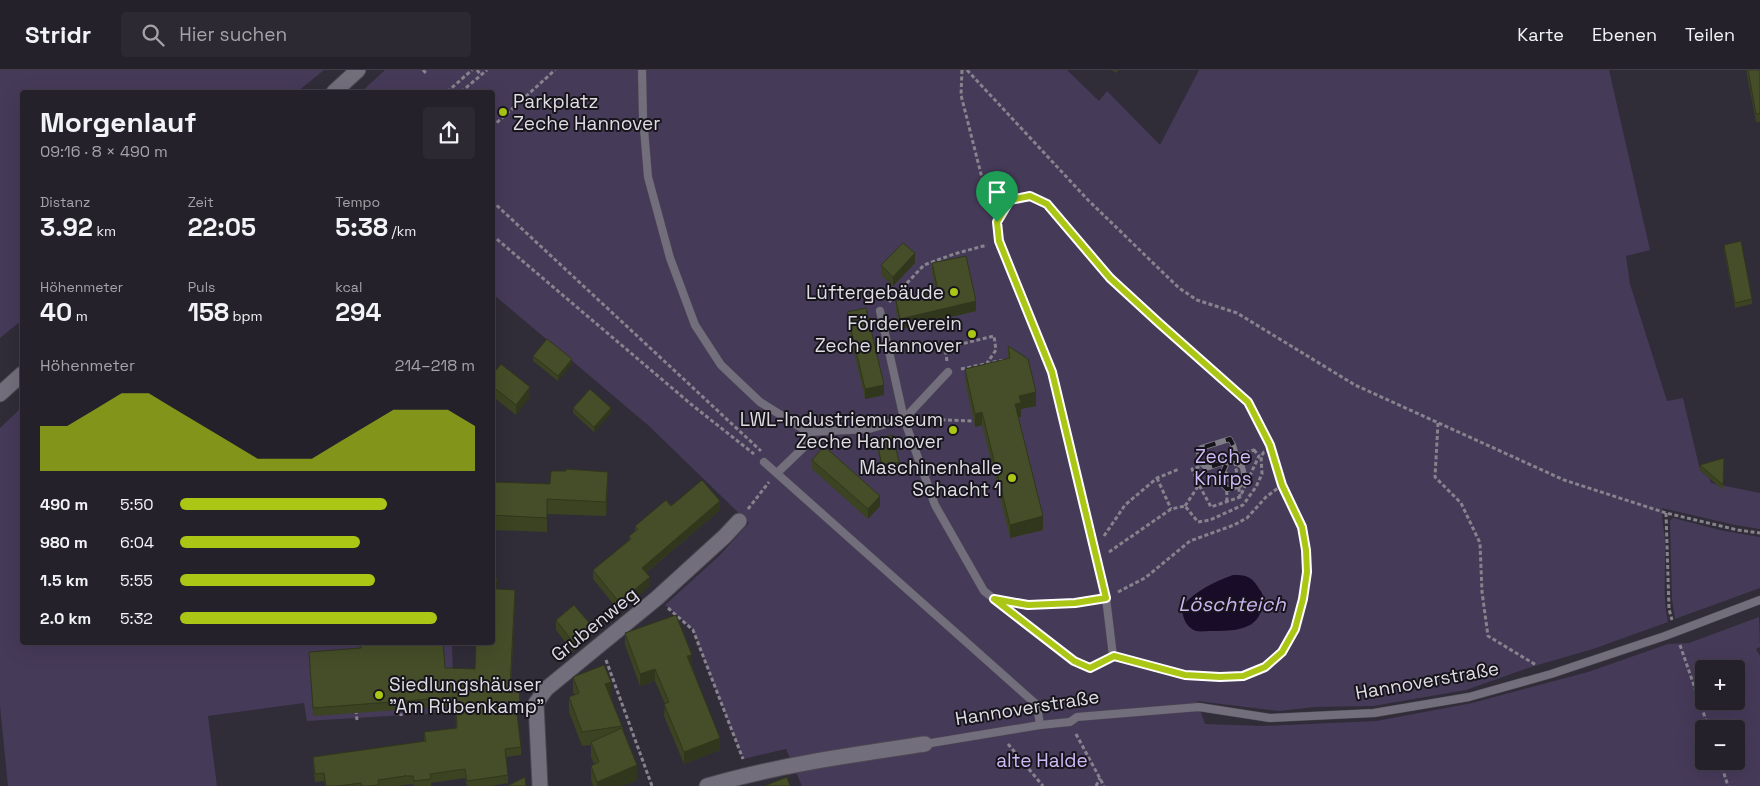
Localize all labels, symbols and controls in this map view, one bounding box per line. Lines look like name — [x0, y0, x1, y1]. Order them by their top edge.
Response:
search box — [121, 12, 471, 57]
text: Stridr — [25, 19, 91, 50]
icon: search — [139, 21, 167, 49]
text: Hier suchen — [179, 22, 287, 47]
text: Karte — [1517, 23, 1564, 46]
text: Ebenen — [1592, 23, 1657, 46]
text: Teilen — [1685, 23, 1735, 46]
place label: Parkplatz Zeche Hannover — [513, 89, 660, 136]
text: Morgenlauf — [40, 104, 196, 140]
marker: Parkplatz Zeche Hannover — [497, 106, 509, 118]
button: share — [423, 107, 475, 159]
text: 09:16 · 8 × 490 m — [40, 141, 168, 162]
pin — [976, 171, 1018, 222]
icon: arrive — [983, 178, 1011, 206]
text: Distanz — [40, 193, 90, 211]
text: Zeit — [188, 193, 214, 211]
text: Tempo — [335, 193, 380, 211]
text: 3.92 — [40, 211, 93, 243]
text: 22:05 — [188, 211, 256, 243]
text: 5:38 — [335, 211, 388, 243]
text: km — [93, 222, 116, 240]
text: /km — [388, 222, 416, 240]
text: Höhenmeter — [40, 278, 123, 296]
text: Puls — [188, 278, 215, 296]
text: kcal — [335, 278, 362, 296]
place label: Lüftergebäude — [806, 280, 944, 305]
marker: Lüftergebäude — [948, 286, 960, 298]
text: 40 — [40, 296, 72, 328]
text: 158 — [188, 296, 229, 328]
text: 294 — [335, 296, 381, 328]
text: m — [72, 307, 88, 325]
text: bpm — [229, 307, 263, 325]
place label: Förderverein Zeche Hannover — [815, 311, 962, 358]
marker: Förderverein Zeche Hannover — [966, 328, 978, 340]
text: Höhenmeter — [40, 355, 135, 376]
text: 214–218 m — [395, 355, 475, 376]
place label: LWL-Industriemuseum Zeche Hannover — [740, 407, 943, 454]
marker: LWL-Industriemuseum Zeche Hannover — [947, 424, 959, 436]
park label: Zeche Knirps — [1194, 444, 1252, 491]
place label: Maschinenhalle Schacht 1 — [859, 455, 1002, 502]
marker: Maschinenhalle Schacht 1 — [1006, 472, 1018, 484]
text: 490 m — [40, 494, 88, 515]
text: 5:50 — [120, 494, 153, 515]
text: 980 m — [40, 532, 88, 553]
text: 6:04 — [120, 532, 154, 553]
text: 1.5 km — [40, 570, 88, 591]
text: 5:55 — [120, 570, 153, 591]
street label: Grubenweg — [546, 582, 643, 667]
water label: Löschteich — [1178, 591, 1286, 617]
text: 2.0 km — [40, 608, 91, 629]
text: 5:32 — [120, 608, 153, 629]
street label: Hannoverstraße — [1353, 656, 1501, 705]
map controls — [1695, 660, 1745, 770]
button: + — [1695, 660, 1745, 710]
place label: Siedlungshäuser "Am Rübenkamp" — [389, 672, 544, 719]
street label: Hannoverstraße — [953, 684, 1101, 731]
marker: Siedlungshäuser "Am Rübenkamp" — [373, 689, 385, 701]
button: − — [1695, 720, 1745, 770]
park label: alte Halde — [996, 748, 1088, 773]

